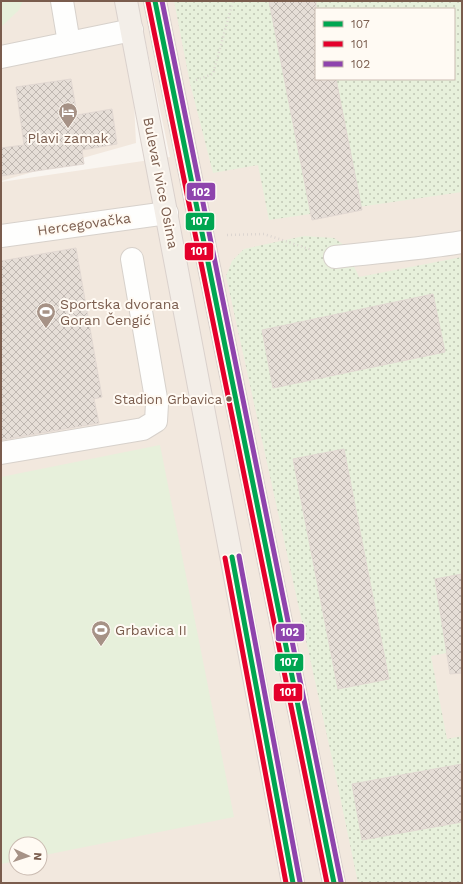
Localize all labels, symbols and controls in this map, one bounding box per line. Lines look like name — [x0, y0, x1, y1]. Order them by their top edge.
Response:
legend — [315, 8, 455, 80]
text: 107 — [351, 17, 370, 31]
text: 101 — [351, 37, 368, 51]
text: 102 — [351, 57, 370, 71]
hotel icon: Plavi zamak — [57, 101, 79, 129]
street label: Bulevar Ivice Osima — [140, 116, 182, 250]
place label: Plavi zamak — [28, 130, 109, 146]
line badge: 102 — [186, 182, 216, 201]
text: 102 — [192, 186, 211, 199]
street label: Hercegovačka — [36, 210, 132, 238]
line badge: 107 — [185, 212, 215, 231]
text: 107 — [191, 215, 209, 228]
line badge: 101 — [184, 242, 214, 261]
text: 101 — [191, 245, 207, 258]
place label: Sportska dvorana Goran Čengić — [60, 296, 179, 328]
sports icon: Sportska dvorana Goran Čengić — [35, 301, 57, 329]
place label: Stadion Grbavica — [114, 392, 223, 407]
marker: Stadion Grbavica — [224, 394, 234, 404]
sports icon: Grbavica II — [90, 619, 112, 647]
place label: Grbavica II — [115, 622, 187, 638]
line badge: 102 — [275, 623, 305, 642]
text: 102 — [281, 626, 300, 639]
line badge: 107 — [274, 653, 304, 672]
text: 107 — [280, 656, 298, 669]
line badge: 101 — [273, 683, 303, 702]
text: 101 — [280, 686, 296, 699]
north arrow — [8, 836, 48, 876]
text: N — [31, 852, 44, 861]

